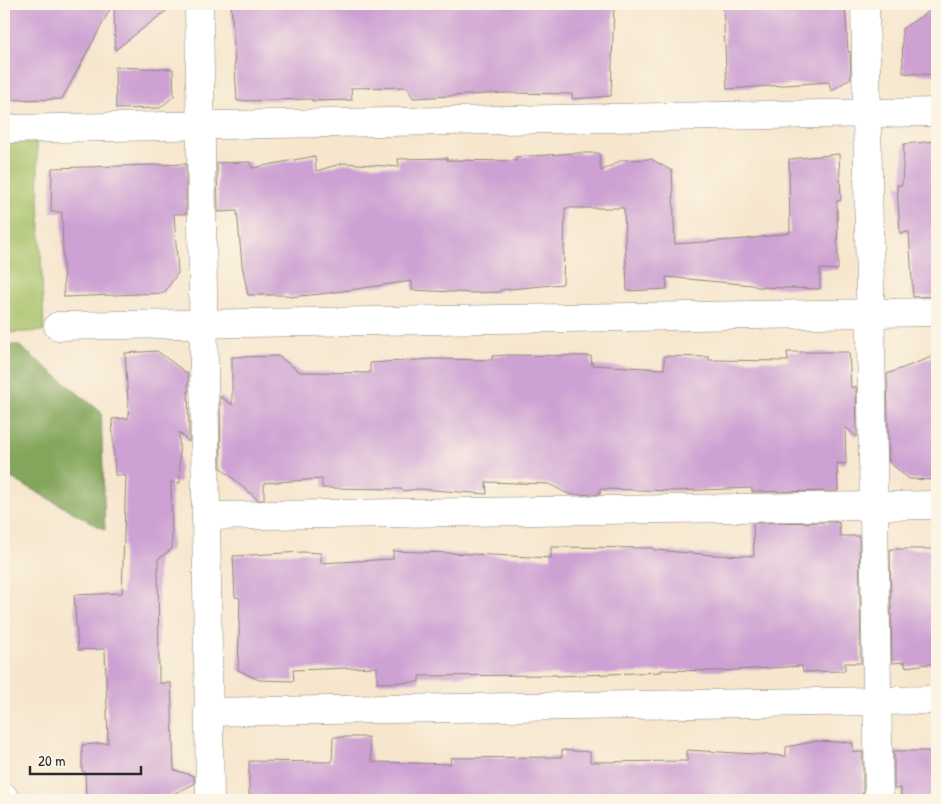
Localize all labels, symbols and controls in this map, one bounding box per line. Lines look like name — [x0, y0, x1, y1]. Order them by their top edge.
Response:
scale bar — [30, 744, 141, 776]
text: 20 m — [38, 750, 65, 771]

